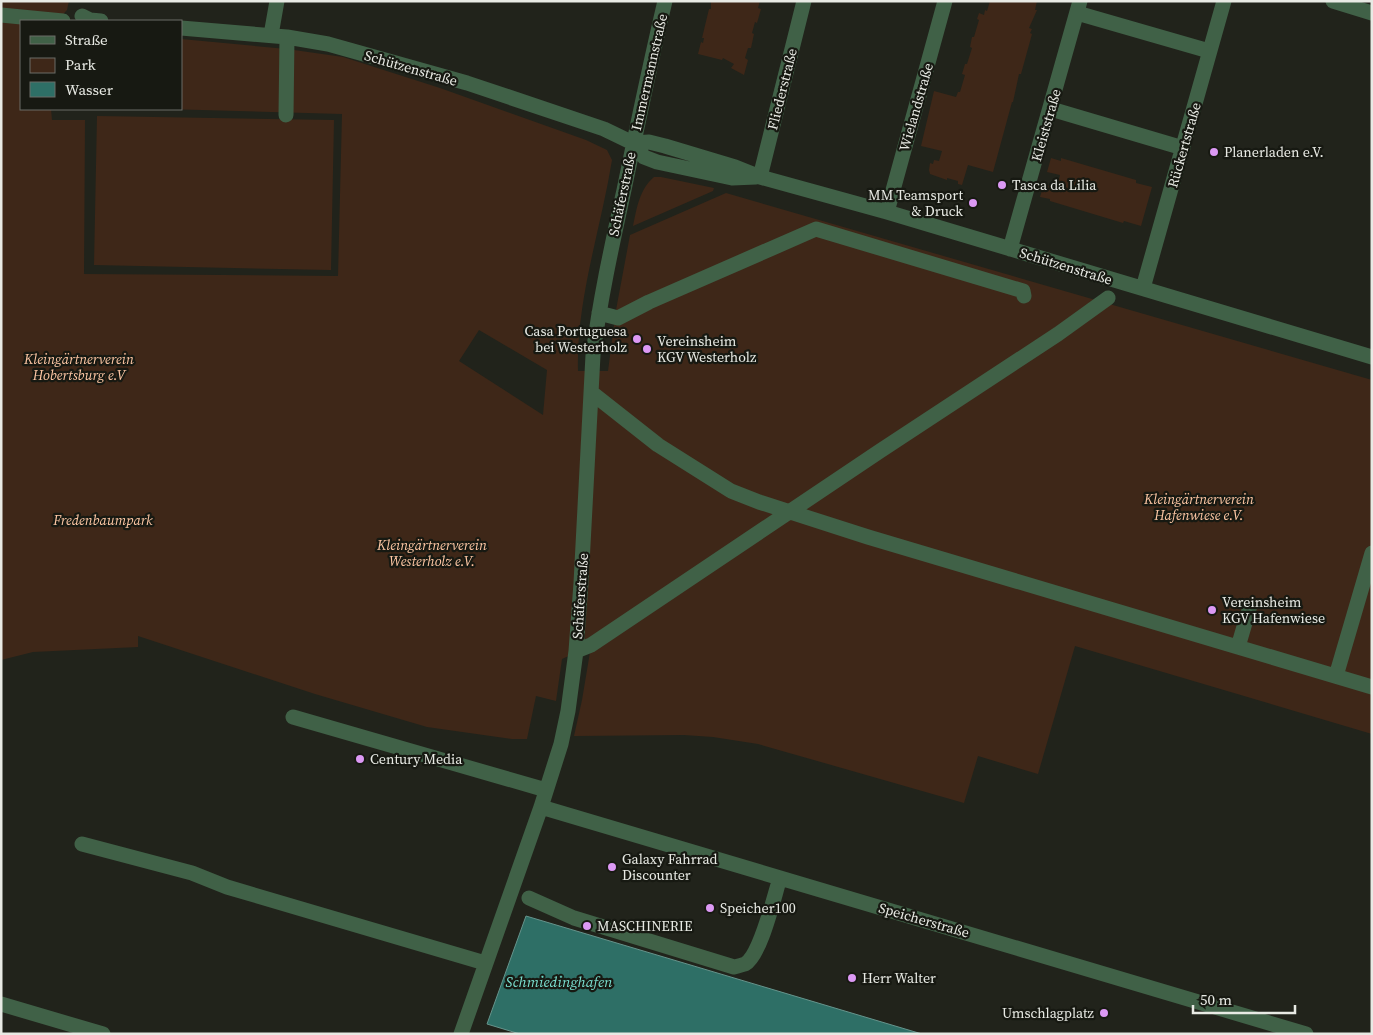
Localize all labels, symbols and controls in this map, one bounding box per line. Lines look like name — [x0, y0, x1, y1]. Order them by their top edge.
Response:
street label: Immermannstraße — [626, 12, 672, 132]
legend — [20, 20, 182, 110]
text: Straße — [65, 29, 108, 50]
street label: Schützenstraße — [362, 45, 460, 91]
street label: Fliederstraße — [762, 46, 802, 132]
text: Park — [65, 54, 97, 75]
street label: Wielandstraße — [894, 61, 938, 153]
text: Wasser — [65, 79, 114, 100]
street label: Kleiststraße — [1026, 86, 1066, 164]
street label: Rückertstraße — [1162, 100, 1206, 190]
place label: Planerladen e.V. — [1224, 142, 1324, 162]
marker: Planerladen e.V. — [1208, 146, 1220, 158]
street label: Schäferstraße — [603, 150, 641, 238]
place label: Tasca da Lilia — [1012, 175, 1097, 195]
marker: Tasca da Lilia — [996, 179, 1008, 191]
place label: MM Teamsport & Druck — [868, 185, 963, 221]
marker: MM Teamsport & Druck — [967, 197, 979, 209]
street label: Schützenstraße — [1017, 242, 1115, 290]
place label: Casa Portuguesa bei Westerholz — [525, 321, 628, 357]
place label: Vereinsheim KGV Westerholz — [657, 331, 757, 367]
marker: Casa Portuguesa bei Westerholz — [631, 333, 643, 345]
marker: Vereinsheim KGV Westerholz — [641, 343, 653, 355]
park label: Kleingärtnerverein Hobertsburg e.V — [23, 349, 134, 385]
park label: Kleingärtnerverein Hafenwiese e.V. — [1143, 489, 1254, 525]
park label: Fredenbaumpark — [52, 510, 153, 530]
park label: Kleingärtnerverein Westerholz e.V. — [376, 535, 487, 571]
street label: Schäferstraße — [567, 552, 593, 640]
place label: Vereinsheim KGV Hafenwiese — [1222, 592, 1325, 628]
marker: Vereinsheim KGV Hafenwiese — [1206, 604, 1218, 616]
place label: Century Media — [370, 749, 463, 769]
marker: Century Media — [354, 753, 366, 765]
place label: Galaxy Fahrrad Discounter — [622, 849, 718, 885]
marker: Galaxy Fahrrad Discounter — [606, 861, 618, 873]
place label: Speicher100 — [720, 898, 796, 918]
street label: Speicherstraße — [876, 898, 972, 942]
marker: Speicher100 — [704, 902, 716, 914]
place label: MASCHINERIE — [597, 916, 693, 936]
marker: MASCHINERIE — [581, 920, 593, 932]
place label: Herr Walter — [862, 968, 936, 988]
water label: Schmiedinghafen — [506, 971, 613, 992]
marker: Herr Walter — [846, 972, 858, 984]
scale bar — [1193, 982, 1296, 1014]
text: 50 m — [1200, 989, 1232, 1010]
place label: Umschlagplatz — [1002, 1003, 1095, 1023]
marker: Umschlagplatz — [1098, 1007, 1110, 1019]

